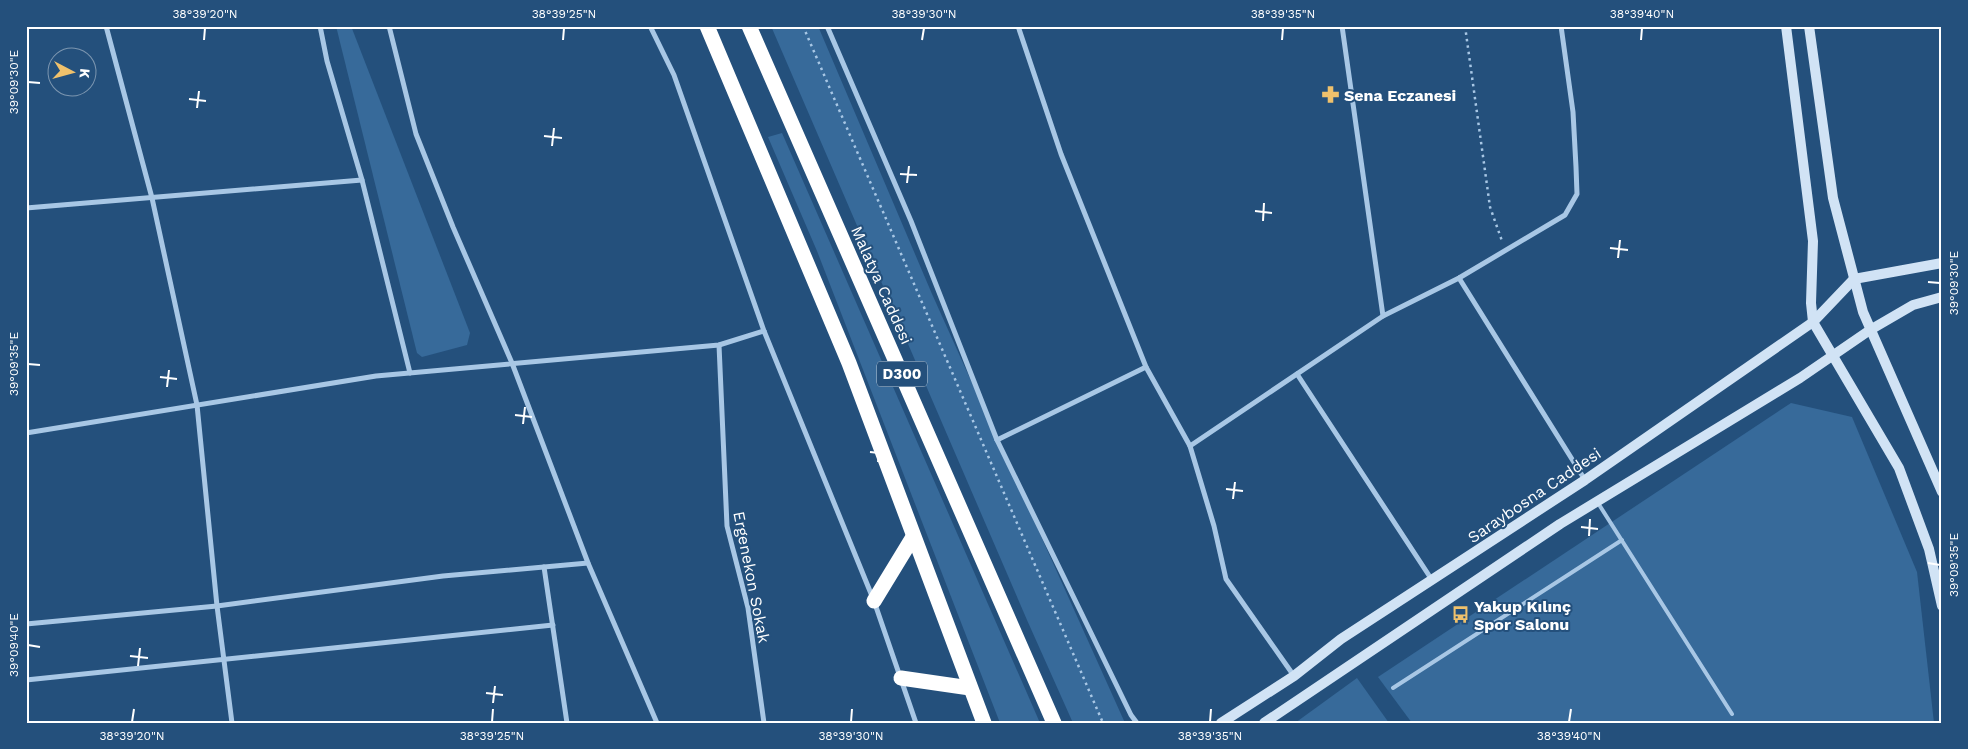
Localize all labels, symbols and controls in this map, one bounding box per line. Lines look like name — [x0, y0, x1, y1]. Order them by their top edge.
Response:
text: 38°39'20"N — [172, 7, 238, 21]
text: 38°39'25"N — [532, 7, 596, 21]
text: 38°39'30"N — [891, 7, 957, 21]
text: 38°39'35"N — [1251, 7, 1315, 21]
text: 38°39'40"N — [1610, 7, 1674, 21]
north arrow — [48, 48, 98, 98]
text: 39°09'30"E — [7, 49, 21, 114]
text: K — [76, 68, 93, 79]
pharmacy icon: Sena Eczanesi — [1320, 85, 1340, 105]
place label: Sena Eczanesi — [1344, 86, 1456, 105]
street label: Malatya Caddesi — [847, 223, 916, 347]
text: 39°09'30"E — [1947, 250, 1961, 315]
text: 39°09'35"E — [7, 332, 21, 396]
road number: D300 — [877, 362, 927, 386]
street label: Saraybosna Caddesi — [1464, 444, 1604, 547]
street label: Ergenekon Sokak — [729, 510, 774, 645]
text: 39°09'35"E — [1947, 533, 1961, 597]
place label: Yakup Kılınç Spor Salonu — [1474, 597, 1571, 634]
bus stop icon: Yakup Kılınç Spor Salonu — [1450, 605, 1470, 625]
text: 39°09'40"E — [7, 613, 21, 677]
text: 38°39'20"N — [99, 729, 165, 743]
text: 38°39'25"N — [460, 729, 524, 743]
text: 38°39'30"N — [818, 729, 884, 743]
text: 38°39'35"N — [1178, 729, 1242, 743]
text: 38°39'40"N — [1537, 729, 1601, 743]

